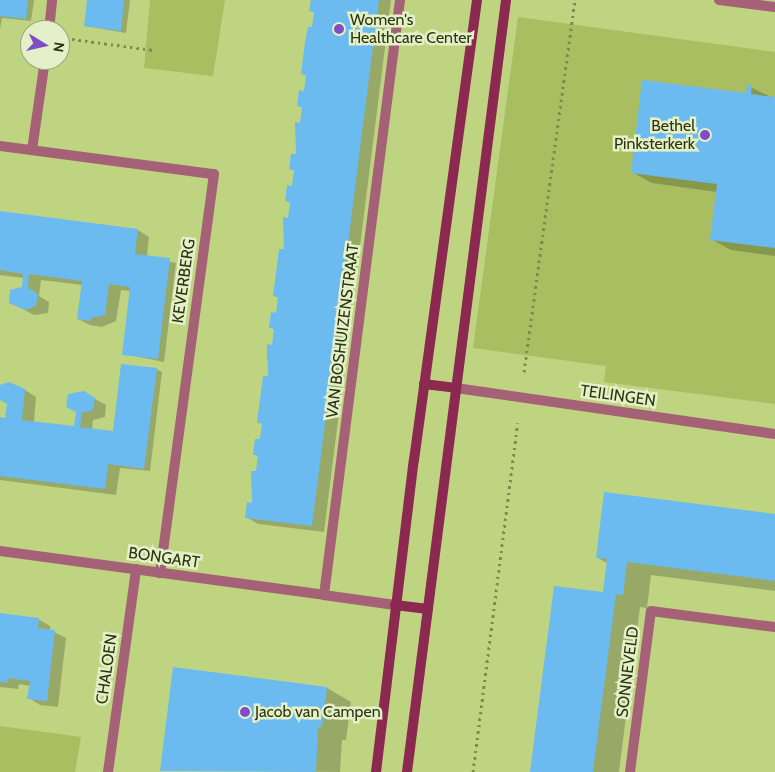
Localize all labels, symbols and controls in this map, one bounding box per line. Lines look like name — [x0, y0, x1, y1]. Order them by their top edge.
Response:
place label: Women's Healthcare Center — [350, 10, 472, 48]
north arrow — [20, 20, 70, 70]
marker: Women's Healthcare Center — [332, 22, 346, 36]
text: N — [49, 41, 68, 53]
place label: Bethel Pinksterkerk — [614, 116, 695, 154]
marker: Bethel Pinksterkerk — [699, 129, 711, 141]
street label: KEVERBERG — [169, 238, 199, 324]
street label: VAN BOSHUIZENSTRAAT — [323, 243, 363, 419]
street label: TEILINGEN — [579, 381, 657, 411]
street label: BONGART — [127, 544, 201, 572]
street label: SONNEVELD — [613, 626, 643, 718]
street label: CHALOEN — [93, 632, 121, 706]
place label: Jacob van Campen — [255, 702, 381, 722]
marker: Jacob van Campen — [239, 706, 251, 718]

